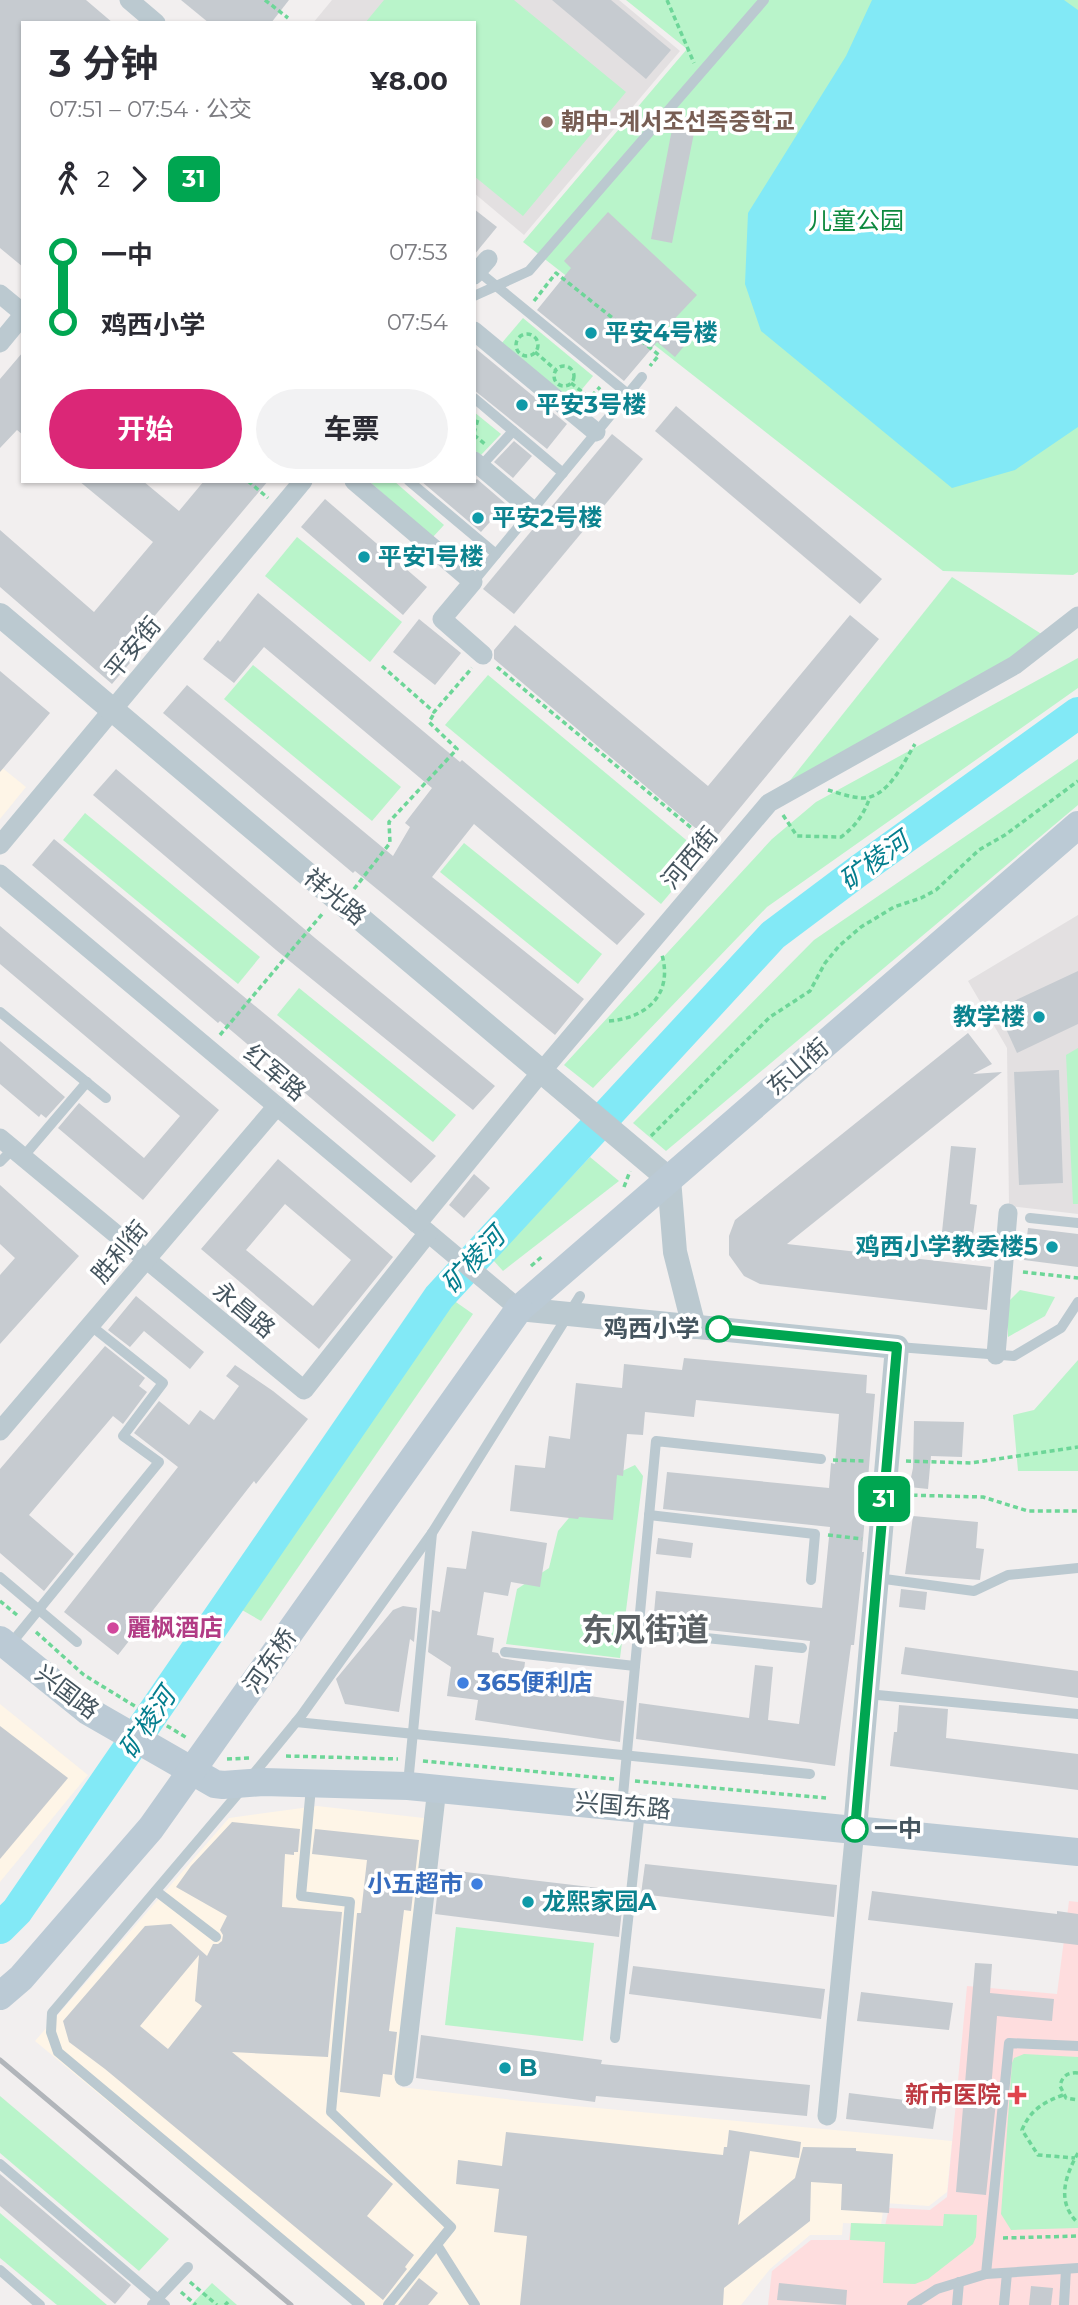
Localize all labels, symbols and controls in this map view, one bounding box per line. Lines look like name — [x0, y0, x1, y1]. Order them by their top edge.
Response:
text: 3 分钟 — [49, 40, 158, 87]
text: ¥8.00 — [370, 65, 448, 97]
text: 07:51 – 07:54 · 公交 — [49, 95, 252, 123]
place label: 朝中-계서조선족중학교 — [561, 107, 795, 136]
marker: 朝中-계서조선족중학교 — [539, 114, 555, 130]
icon: walk — [49, 160, 87, 198]
icon: forward — [120, 160, 158, 198]
text: 31 — [182, 164, 206, 193]
text: 2 — [97, 165, 110, 193]
park label: 儿童公园 — [808, 206, 904, 235]
text: 07:53 — [389, 238, 448, 266]
text: 一中 — [101, 239, 153, 271]
text: 07:54 — [387, 308, 448, 336]
text: 鸡西小学 — [101, 309, 205, 341]
place label: 平安4号楼 — [605, 318, 718, 347]
marker: 平安4号楼 — [583, 325, 599, 341]
button: 开始 — [49, 389, 242, 469]
button: 车票 — [256, 389, 448, 469]
place label: 平安3号楼 — [536, 390, 646, 419]
marker: 平安3号楼 — [514, 397, 530, 413]
place label: 平安2号楼 — [492, 503, 602, 532]
marker: 平安2号楼 — [470, 510, 486, 526]
place label: 平安1号楼 — [378, 542, 483, 571]
marker: 平安1号楼 — [356, 549, 372, 565]
street label: 平安街 — [98, 611, 167, 685]
street label: 河西街 — [655, 821, 724, 895]
water label: 矿棱河 — [833, 822, 919, 897]
street label: 祥光路 — [298, 862, 372, 931]
place label: 教学楼 — [953, 1002, 1025, 1031]
marker: 教学楼 — [1031, 1009, 1047, 1025]
street label: 东山街 — [761, 1032, 834, 1101]
street label: 红军路 — [238, 1038, 312, 1107]
street label: 胜利街 — [85, 1215, 154, 1289]
water label: 矿棱河 — [435, 1217, 515, 1299]
place label: 鸡西小学教委楼5 — [856, 1232, 1038, 1261]
marker: 鸡西小学教委楼5 — [1044, 1239, 1060, 1255]
street label: 永昌路 — [207, 1275, 281, 1344]
place label: 鸡西小学 — [604, 1314, 700, 1343]
marker: 鸡西小学 — [706, 1316, 732, 1342]
line badge: 31 — [852, 1476, 916, 1522]
text: 31 — [872, 1484, 896, 1513]
district label: 东风街道 — [581, 1610, 709, 1649]
place label: 麗枫酒店 — [127, 1613, 223, 1642]
marker: 麗枫酒店 — [105, 1620, 121, 1636]
street label: 河东桥 — [237, 1623, 302, 1699]
street label: 兴国路 — [30, 1658, 105, 1725]
place label: 365便利店 — [476, 1668, 593, 1697]
marker: 365便利店 — [455, 1675, 471, 1691]
water label: 矿棱河 — [112, 1678, 185, 1764]
street label: 兴国东路 — [574, 1787, 672, 1824]
place label: 一中 — [874, 1814, 922, 1843]
marker: 一中 — [842, 1816, 868, 1842]
place label: 小五超市 — [367, 1869, 463, 1898]
marker: 小五超市 — [469, 1876, 485, 1892]
place label: 龙熙家园A — [542, 1887, 657, 1916]
marker: 龙熙家园A — [520, 1894, 536, 1910]
place label: B — [519, 2053, 537, 2082]
marker: B — [497, 2060, 513, 2076]
place label: 新市医院 — [905, 2080, 1001, 2109]
marker: 新市医院 — [1007, 2085, 1027, 2105]

